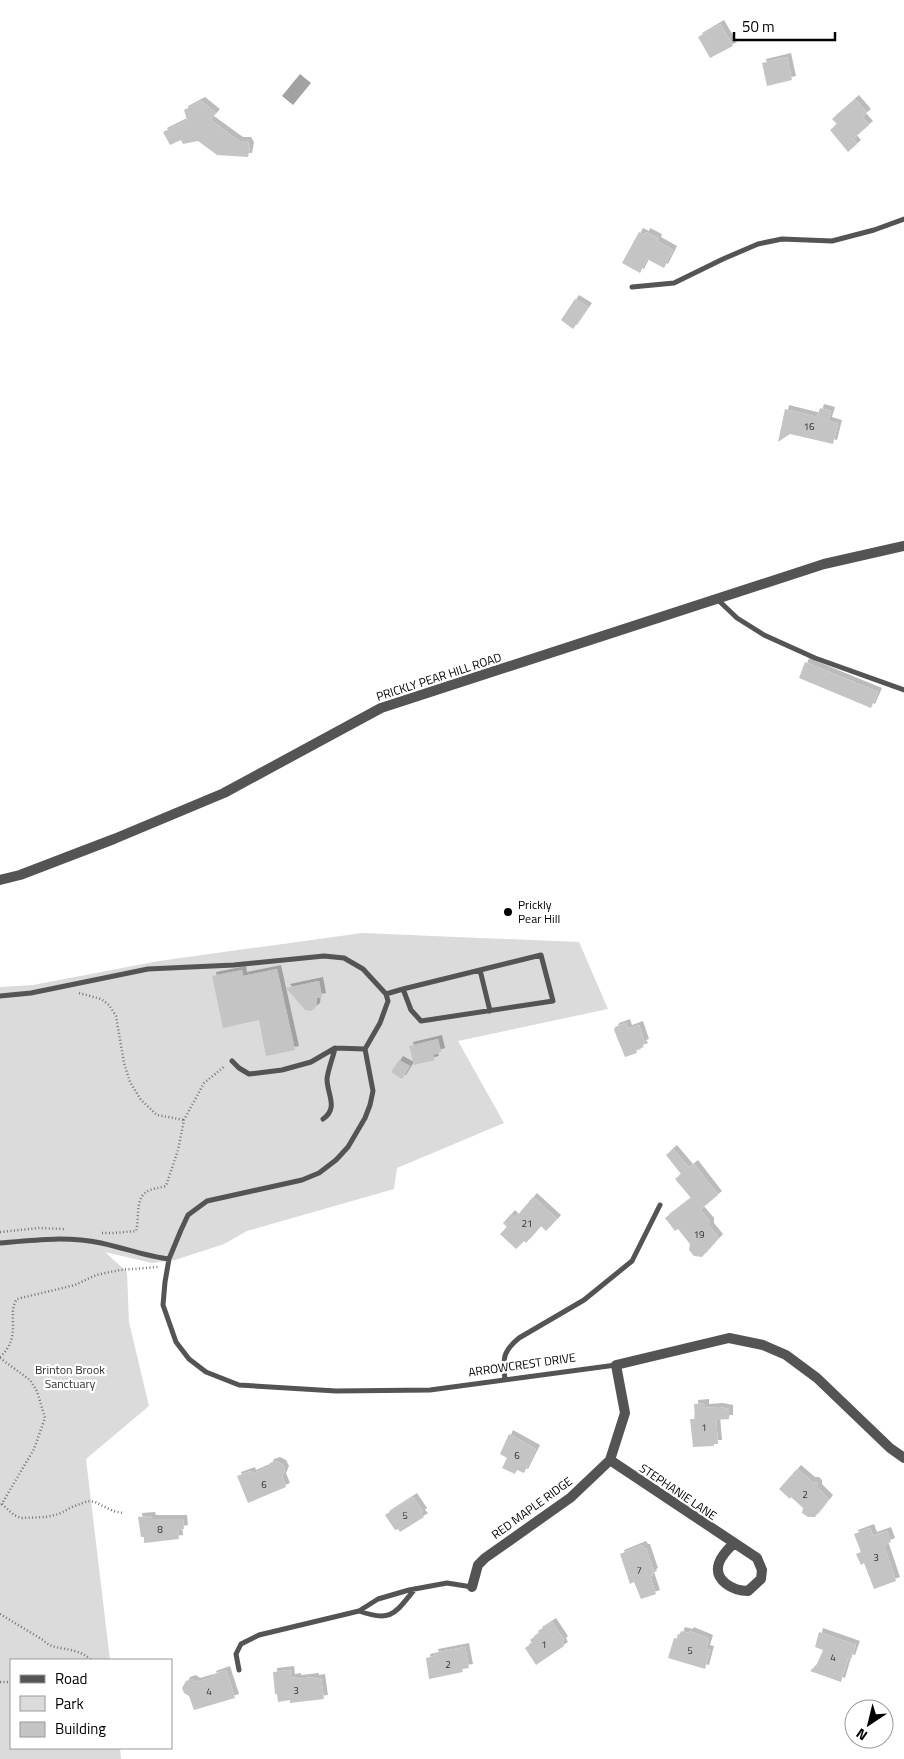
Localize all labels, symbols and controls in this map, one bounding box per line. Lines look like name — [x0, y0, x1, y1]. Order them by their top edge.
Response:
scale bar — [734, 10, 835, 42]
text: 50 m — [742, 15, 775, 38]
house number: 16 — [803, 419, 815, 434]
street label: PRICKLY PEAR HILL ROAD — [374, 647, 504, 706]
place label: Prickly Pear Hill — [518, 895, 560, 928]
marker: Prickly Pear Hill — [502, 906, 514, 918]
house number: 21 — [521, 1216, 533, 1231]
house number: 19 — [693, 1227, 705, 1242]
street label: ARROWCREST DRIVE — [467, 1348, 577, 1381]
park label: Brinton Brook Sanctuary — [35, 1360, 105, 1393]
house number: 1 — [701, 1420, 707, 1435]
house number: 6 — [514, 1448, 520, 1463]
street label: STEPHANIE LANE — [636, 1459, 721, 1525]
street label: RED MAPLE RIDGE — [487, 1472, 576, 1543]
house number: 6 — [261, 1477, 267, 1492]
house number: 2 — [802, 1487, 808, 1502]
house number: 5 — [402, 1508, 408, 1523]
house number: 8 — [157, 1522, 163, 1537]
house number: 3 — [873, 1550, 879, 1565]
house number: 7 — [636, 1563, 642, 1578]
house number: 1 — [541, 1637, 547, 1652]
house number: 5 — [687, 1643, 693, 1658]
house number: 4 — [830, 1650, 836, 1665]
house number: 2 — [445, 1657, 451, 1672]
legend — [10, 1659, 172, 1749]
text: Road — [55, 1667, 87, 1690]
house number: 3 — [293, 1683, 299, 1698]
house number: 4 — [206, 1684, 212, 1699]
text: Park — [55, 1692, 84, 1715]
north arrow — [844, 1699, 894, 1749]
text: Building — [55, 1717, 106, 1740]
text: N — [851, 1724, 871, 1746]

